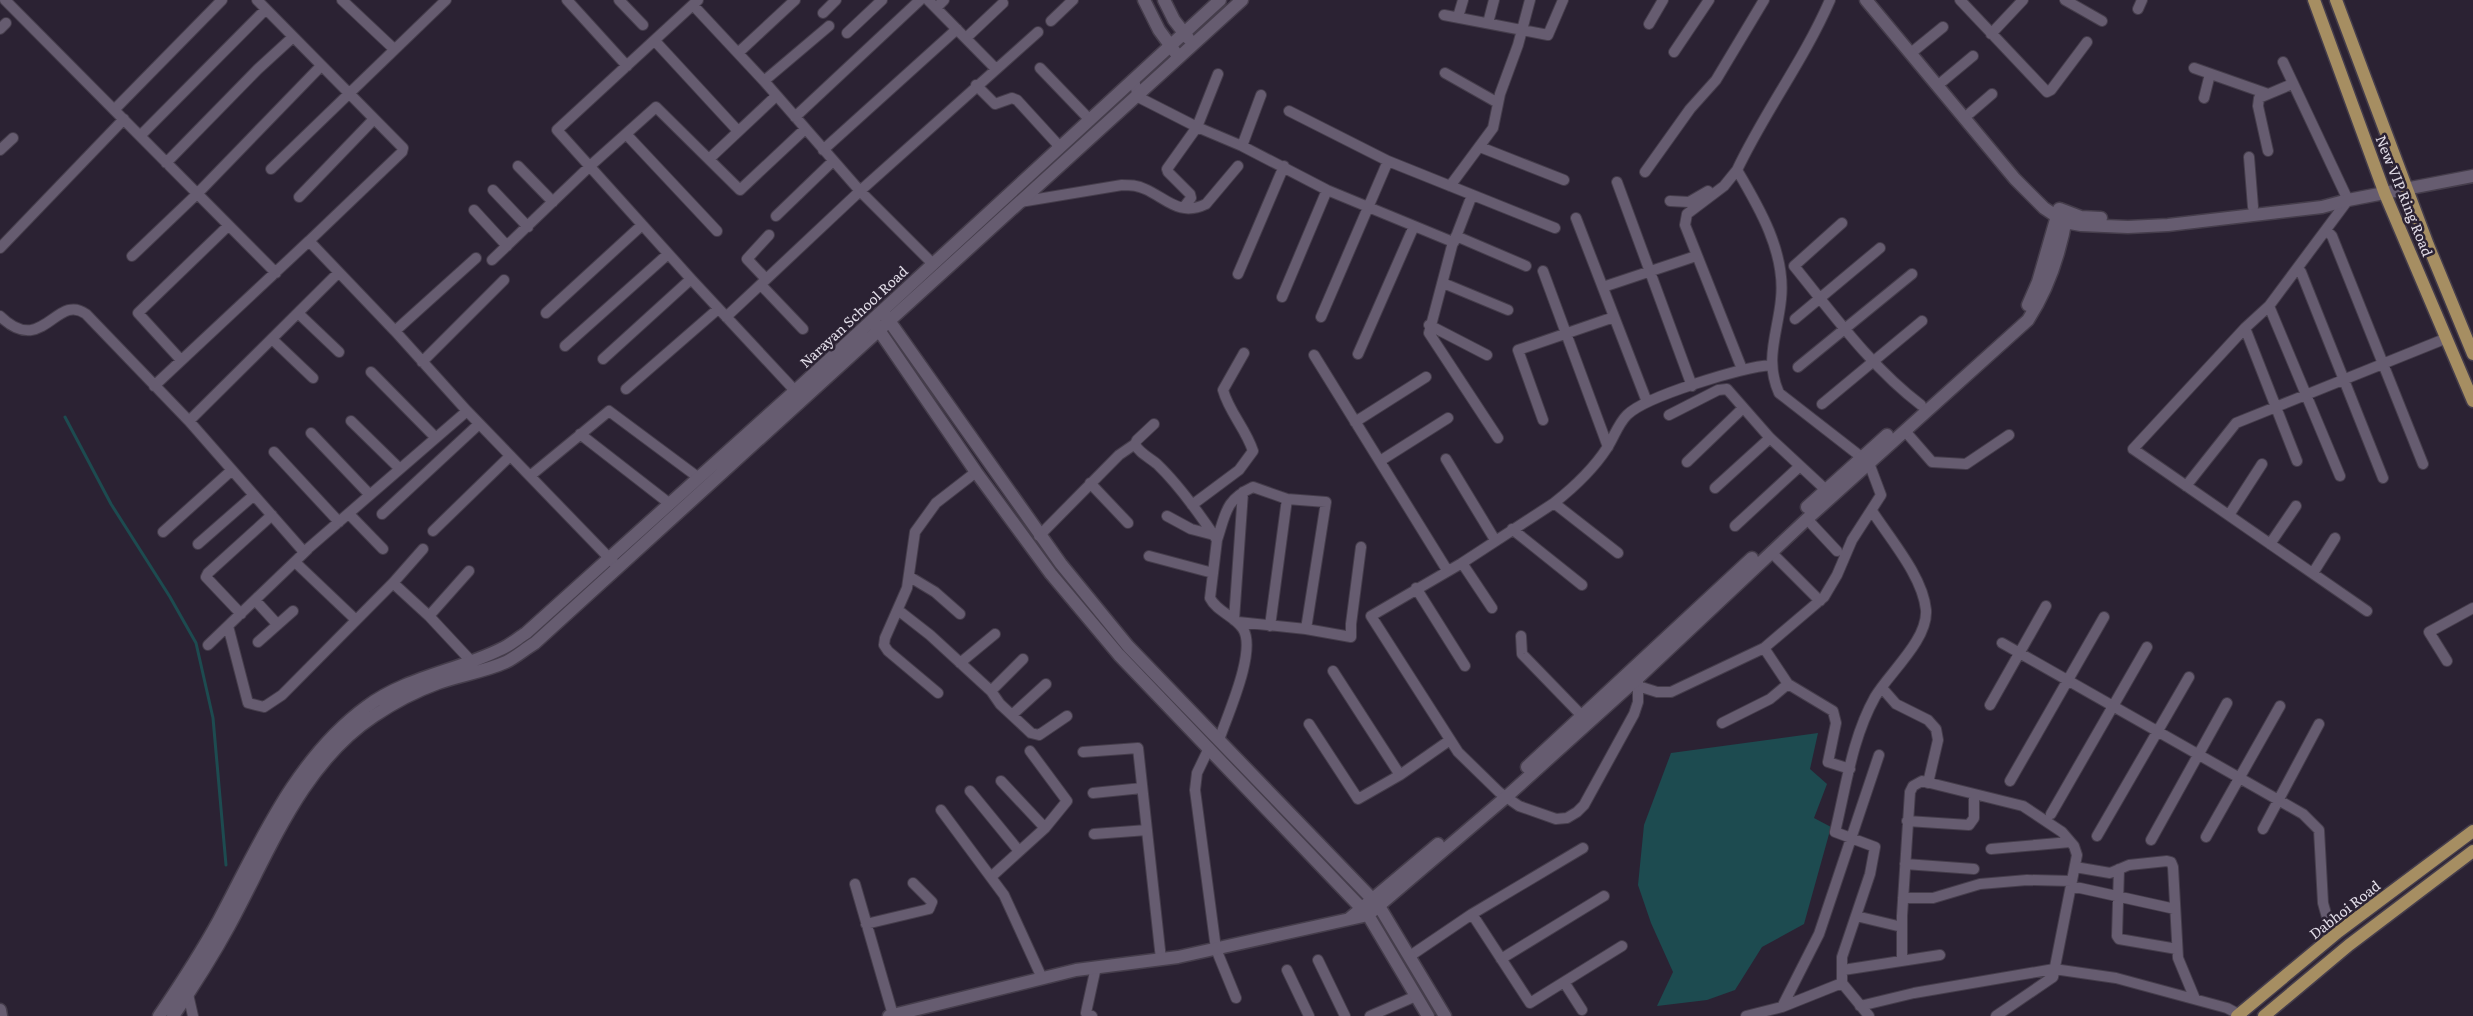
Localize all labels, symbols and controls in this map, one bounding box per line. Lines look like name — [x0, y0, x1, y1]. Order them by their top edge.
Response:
street label: New VIP Ring Road — [2372, 132, 2439, 260]
street label: Narayan School Road — [795, 261, 912, 372]
street label: Dabhoi Road — [2305, 875, 2384, 943]

